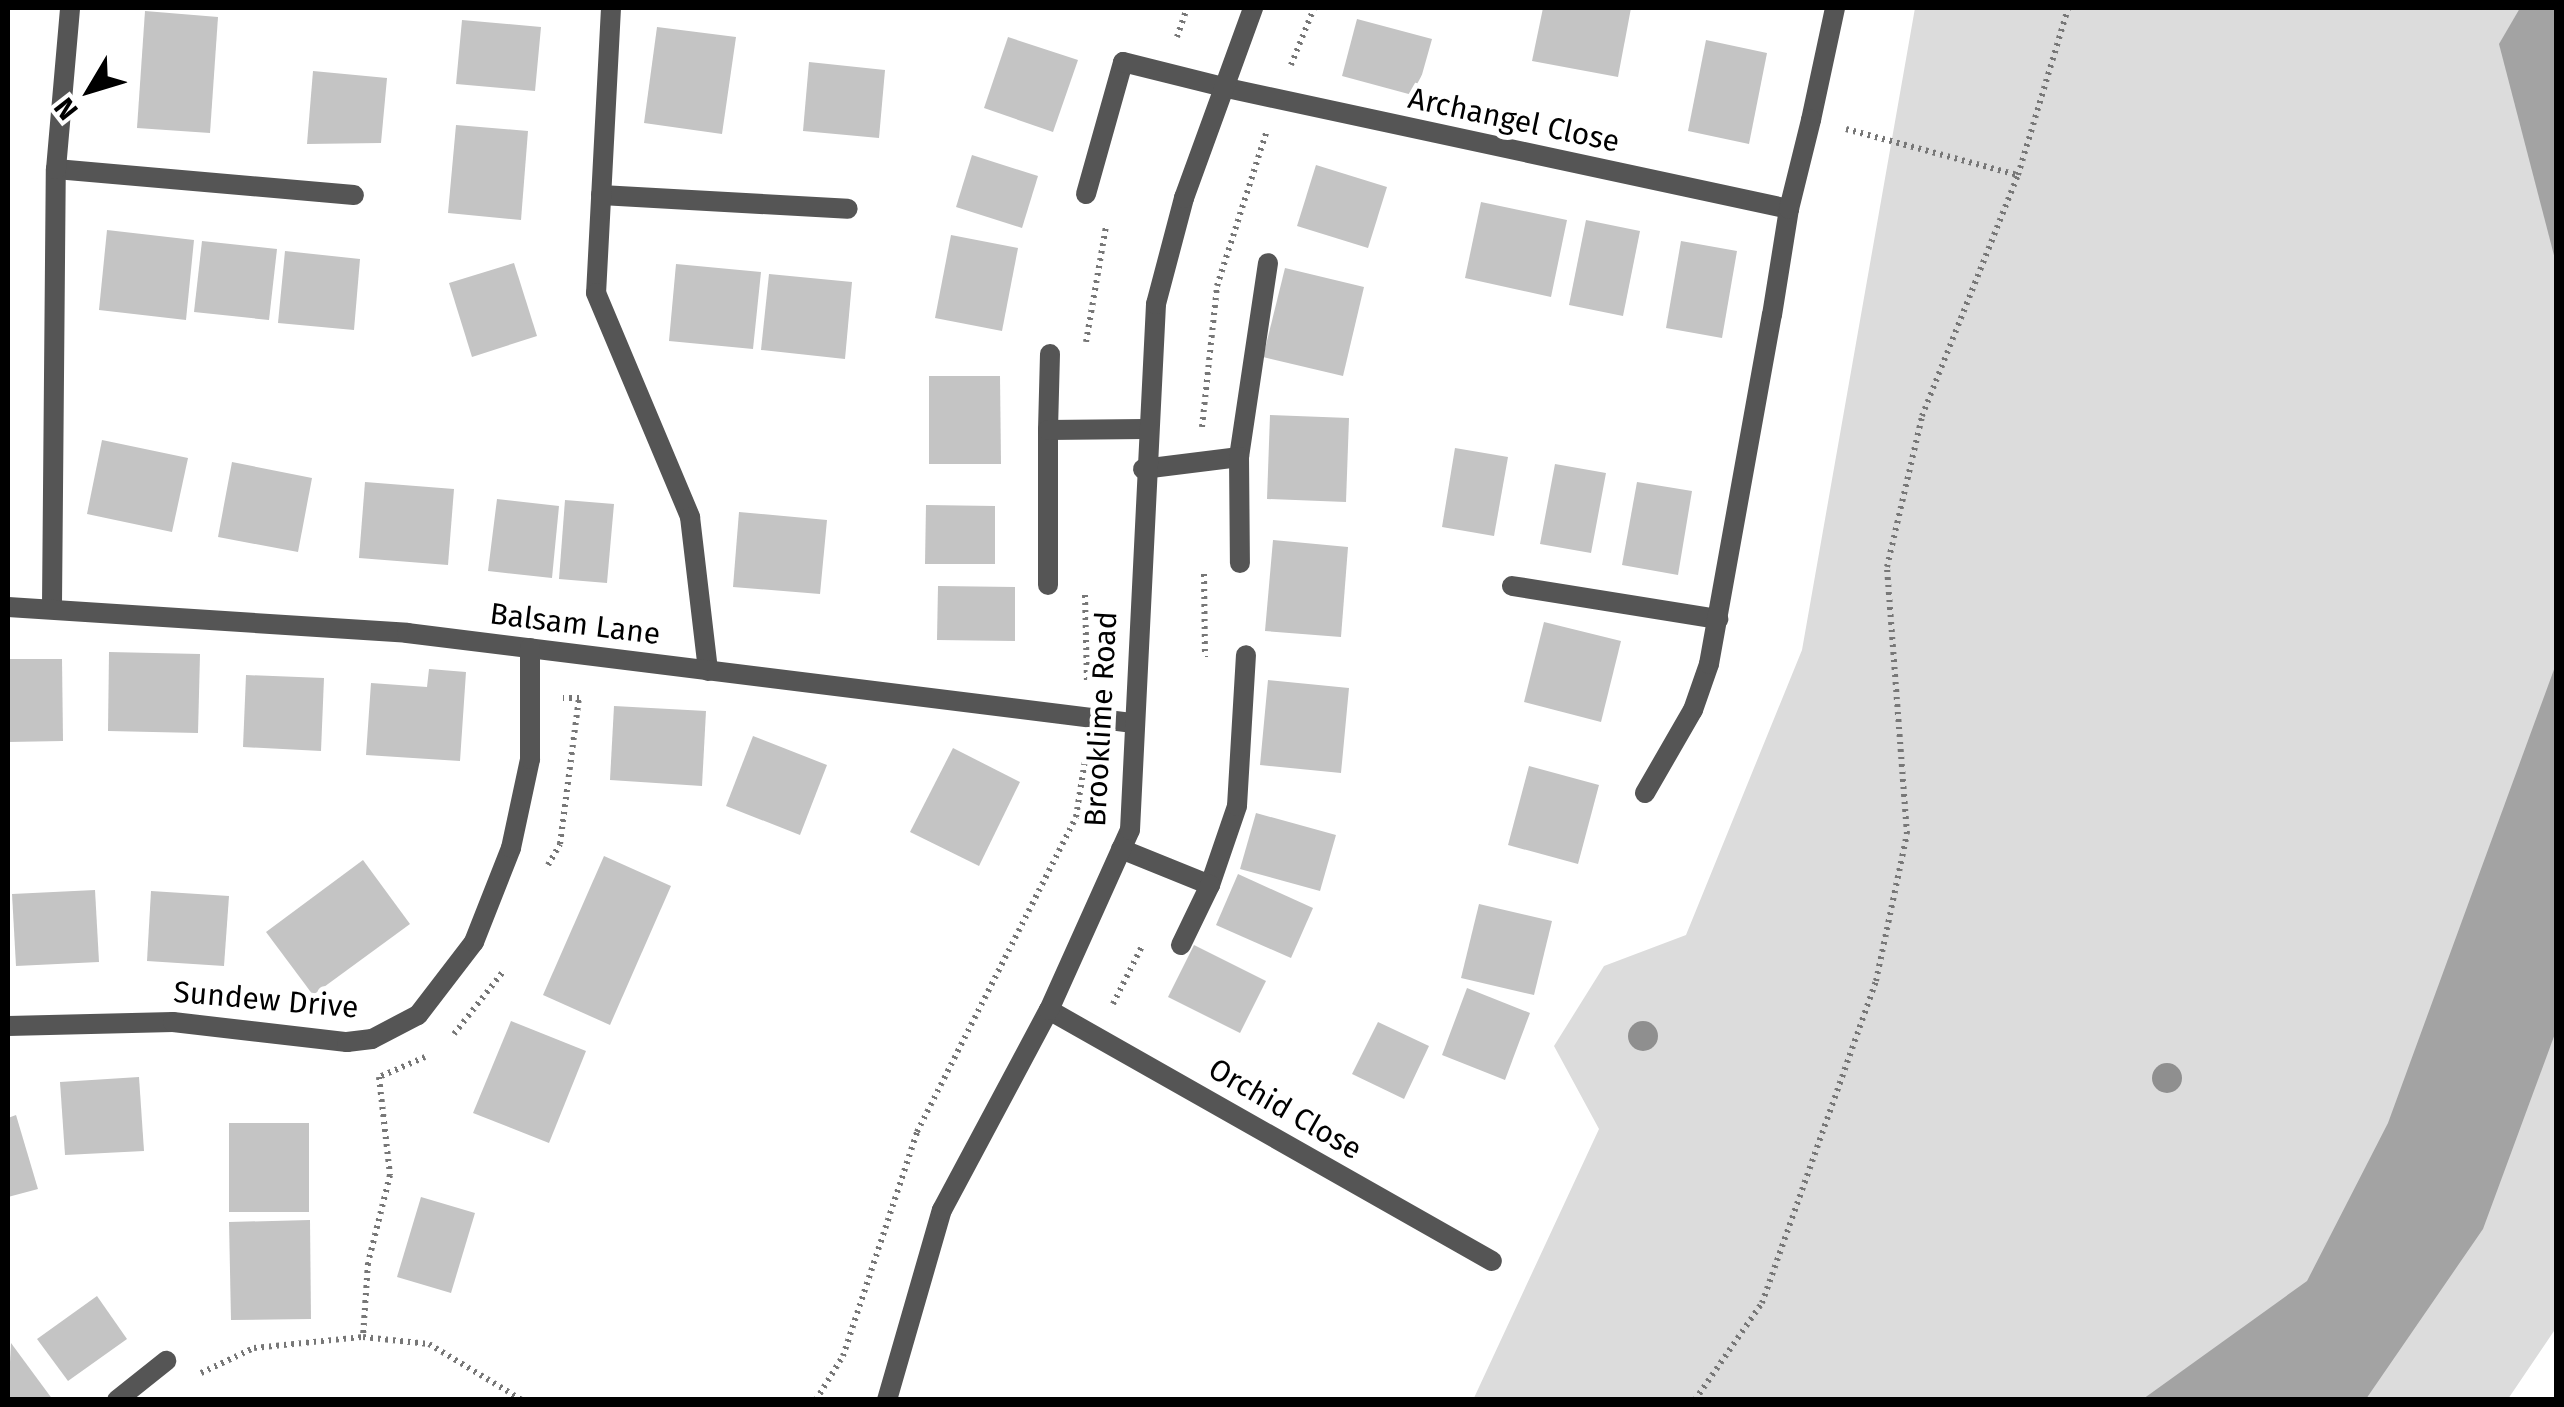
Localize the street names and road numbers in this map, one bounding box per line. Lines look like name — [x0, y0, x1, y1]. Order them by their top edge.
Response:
street label: Archangel Close — [1405, 80, 1623, 160]
street label: Balsam Lane — [488, 596, 662, 652]
street label: Brooklime Road — [1077, 610, 1125, 828]
street label: Sundew Drive — [172, 974, 360, 1026]
street label: Orchid Close — [1202, 1051, 1368, 1167]

